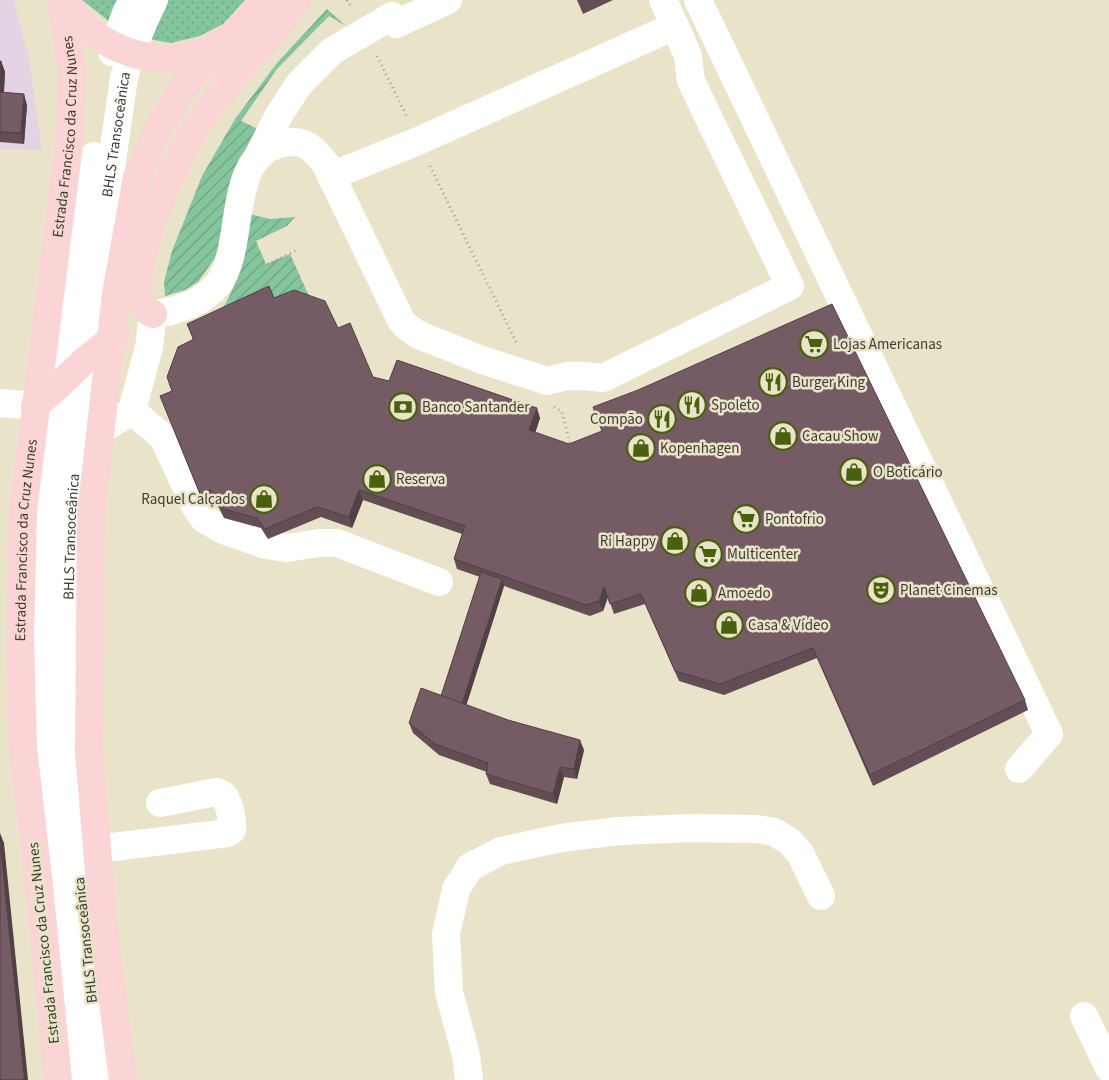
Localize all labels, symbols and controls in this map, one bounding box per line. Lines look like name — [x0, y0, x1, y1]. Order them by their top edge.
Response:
street label: Estrada Francisco da Cruz Nunes — [47, 34, 83, 239]
street label: BHLS Transoceânica — [96, 69, 136, 199]
supermarket icon: Lojas Americanas — [799, 329, 829, 359]
place label: Lojas Americanas — [833, 334, 942, 355]
restaurant icon: Burger King — [758, 367, 788, 397]
place label: Burger King — [792, 372, 866, 393]
restaurant icon: Spoleto — [677, 390, 707, 420]
bank icon: Banco Santander — [388, 392, 418, 422]
place label: Spoleto — [711, 395, 760, 416]
place label: Banco Santander — [422, 397, 530, 418]
restaurant icon: Compão — [647, 404, 677, 434]
place label: Compão — [590, 409, 643, 430]
shop icon: Cacau Show — [768, 421, 798, 451]
place label: Cacau Show — [802, 426, 879, 447]
shop icon: Kopenhagen — [626, 433, 656, 463]
street label: Estrada Francisco da Cruz Nunes — [9, 438, 42, 642]
place label: Kopenhagen — [660, 438, 739, 459]
shop icon: O Boticário — [839, 457, 869, 487]
place label: O Boticário — [873, 462, 943, 483]
shop icon: Reserva — [362, 464, 392, 494]
place label: Reserva — [396, 469, 445, 490]
street label: BHLS Transoceânica — [58, 473, 85, 600]
shop icon: Raquel Calçados — [249, 484, 279, 514]
place label: Raquel Calçados — [141, 489, 245, 510]
supermarket icon: Pontofrio — [731, 504, 761, 534]
place label: Pontofrio — [765, 509, 824, 530]
shop icon: Ri Happy — [660, 526, 690, 556]
place label: Ri Happy — [600, 531, 656, 552]
supermarket icon: Multicenter — [693, 539, 723, 569]
place label: Multicenter — [727, 544, 799, 565]
theatre icon: Planet Cinemas — [866, 575, 896, 605]
shop icon: Amoedo — [684, 578, 714, 608]
place label: Planet Cinemas — [900, 580, 998, 601]
place label: Amoedo — [718, 583, 771, 604]
shop icon: Casa & Vídeo — [714, 610, 744, 640]
place label: Casa & Vídeo — [748, 615, 829, 636]
street label: Estrada Francisco da Cruz Nunes — [23, 841, 65, 1045]
street label: BHLS Transoceânica — [69, 876, 103, 1004]

